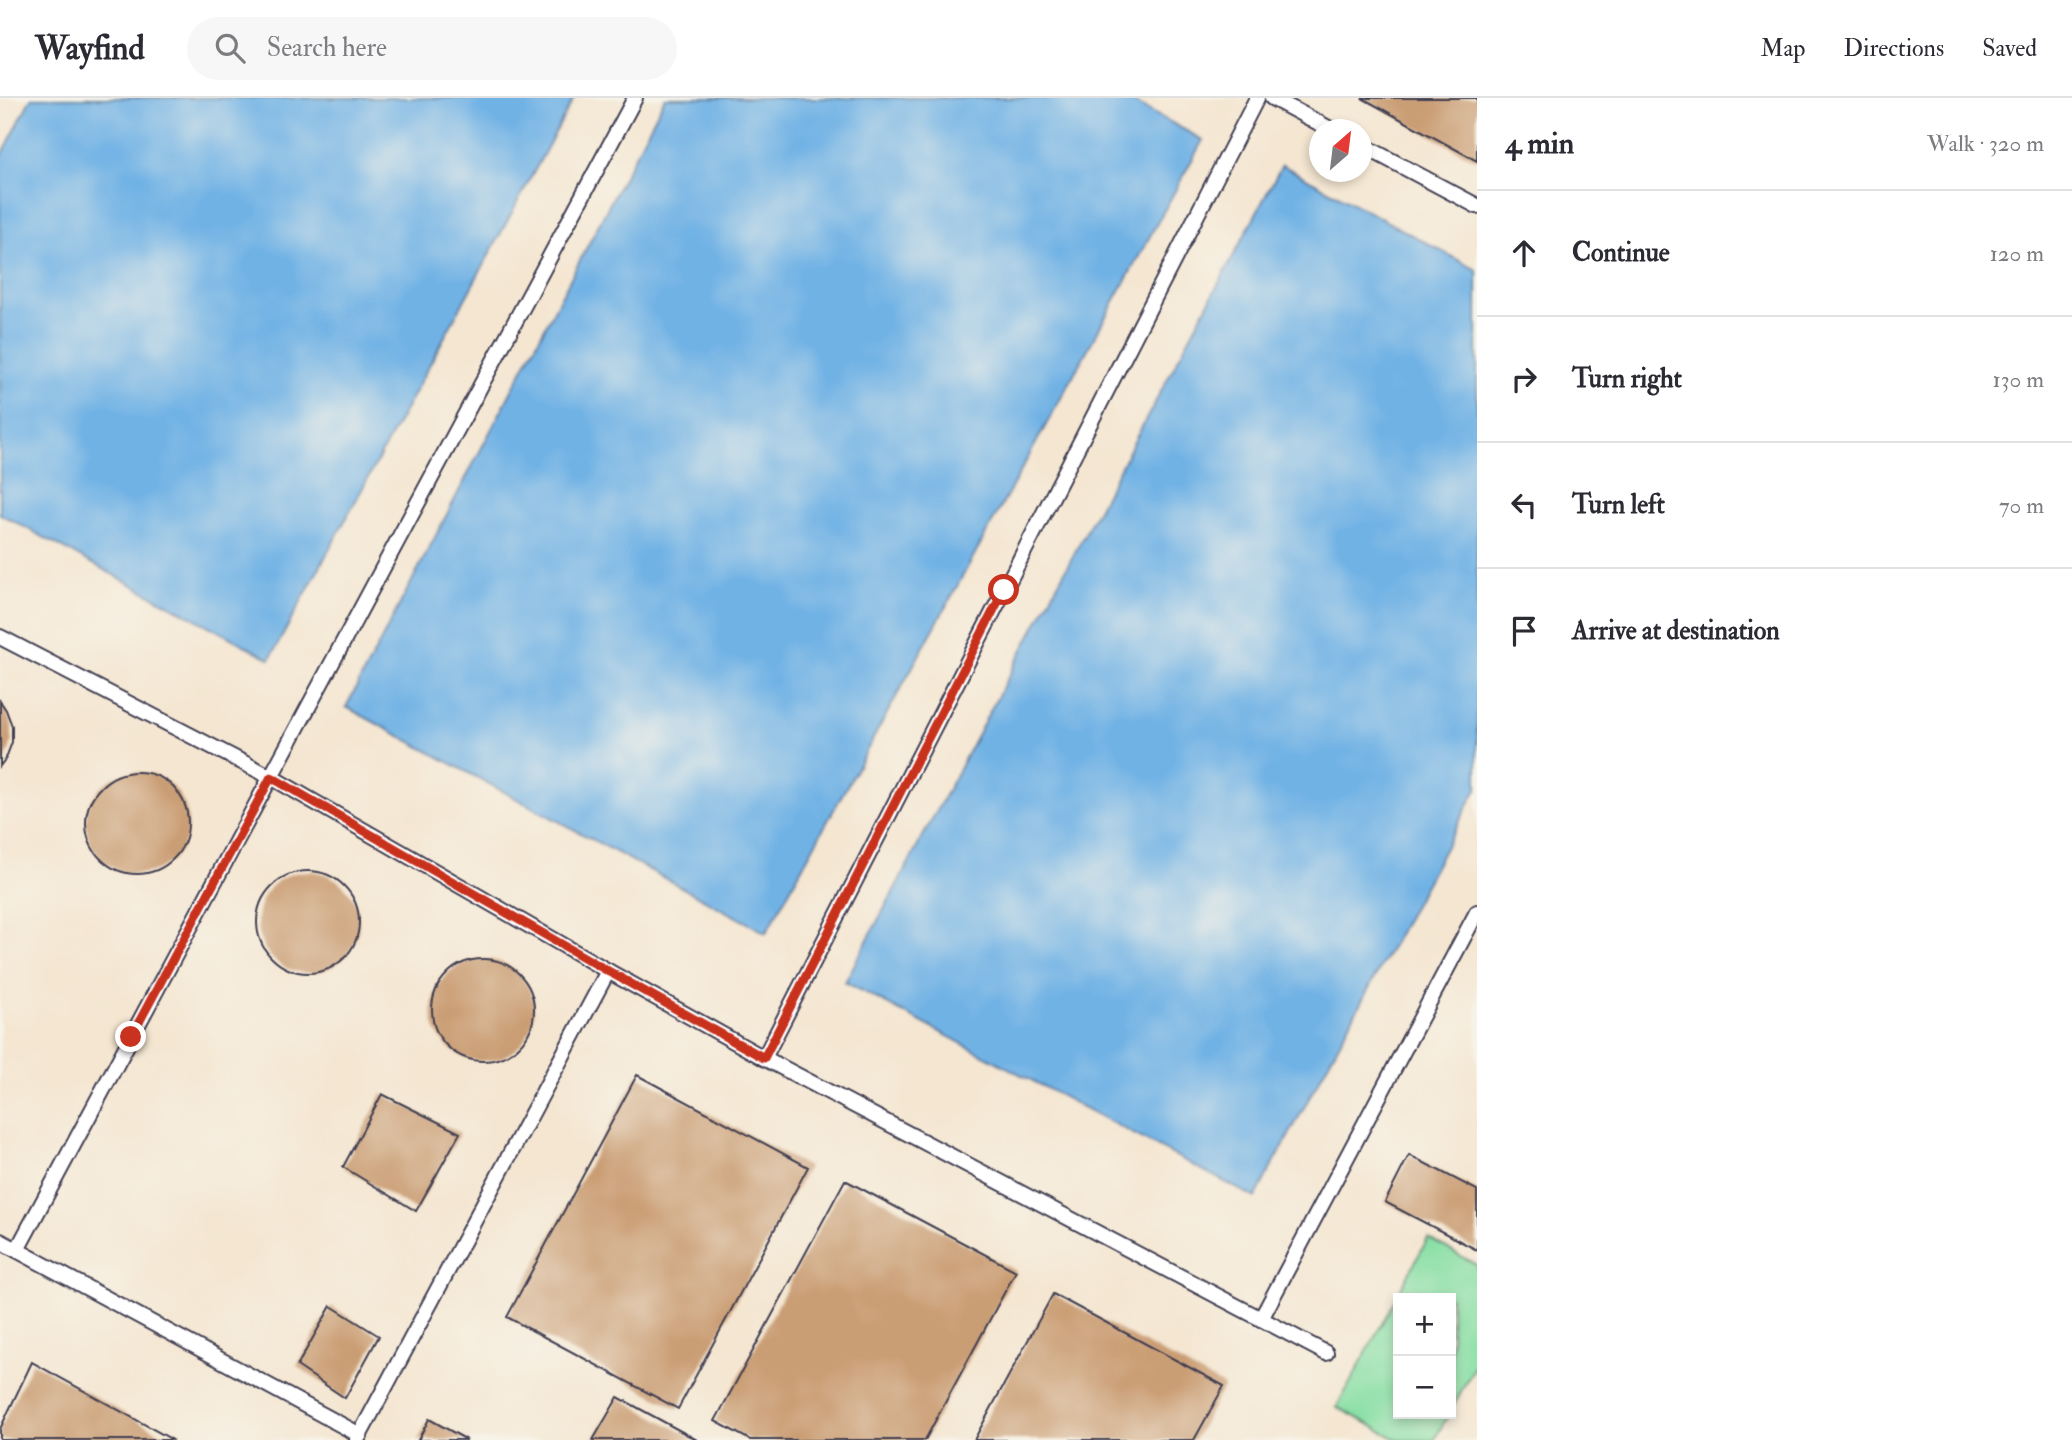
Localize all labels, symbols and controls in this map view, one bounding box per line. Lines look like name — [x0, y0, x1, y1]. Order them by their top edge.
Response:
search box — [187, 17, 677, 80]
text: Wayfind — [35, 28, 145, 69]
icon: search — [211, 29, 249, 67]
text: Search here — [267, 32, 387, 64]
text: Map — [1760, 33, 1805, 64]
text: Directions — [1843, 33, 1944, 64]
text: Saved — [1982, 33, 2037, 64]
north arrow — [1309, 119, 1372, 182]
text: 4 min — [1505, 125, 1574, 162]
text: Walk · 320 m — [1927, 129, 2044, 158]
icon: ahead — [1505, 234, 1543, 272]
text: Continue — [1572, 237, 1670, 269]
text: 120 m — [1990, 239, 2044, 268]
icon: right — [1505, 360, 1543, 398]
text: Turn right — [1572, 363, 1682, 395]
text: 130 m — [1992, 365, 2044, 394]
icon: left — [1505, 486, 1543, 524]
text: Turn left — [1572, 489, 1665, 521]
text: 70 m — [1999, 491, 2044, 520]
route start — [988, 574, 1019, 605]
icon: arrive — [1505, 612, 1543, 650]
text: Arrive at destination — [1572, 615, 1780, 647]
route end — [115, 1021, 146, 1052]
map controls — [1393, 1293, 1456, 1419]
button: + — [1393, 1293, 1456, 1356]
button: − — [1393, 1356, 1456, 1419]

